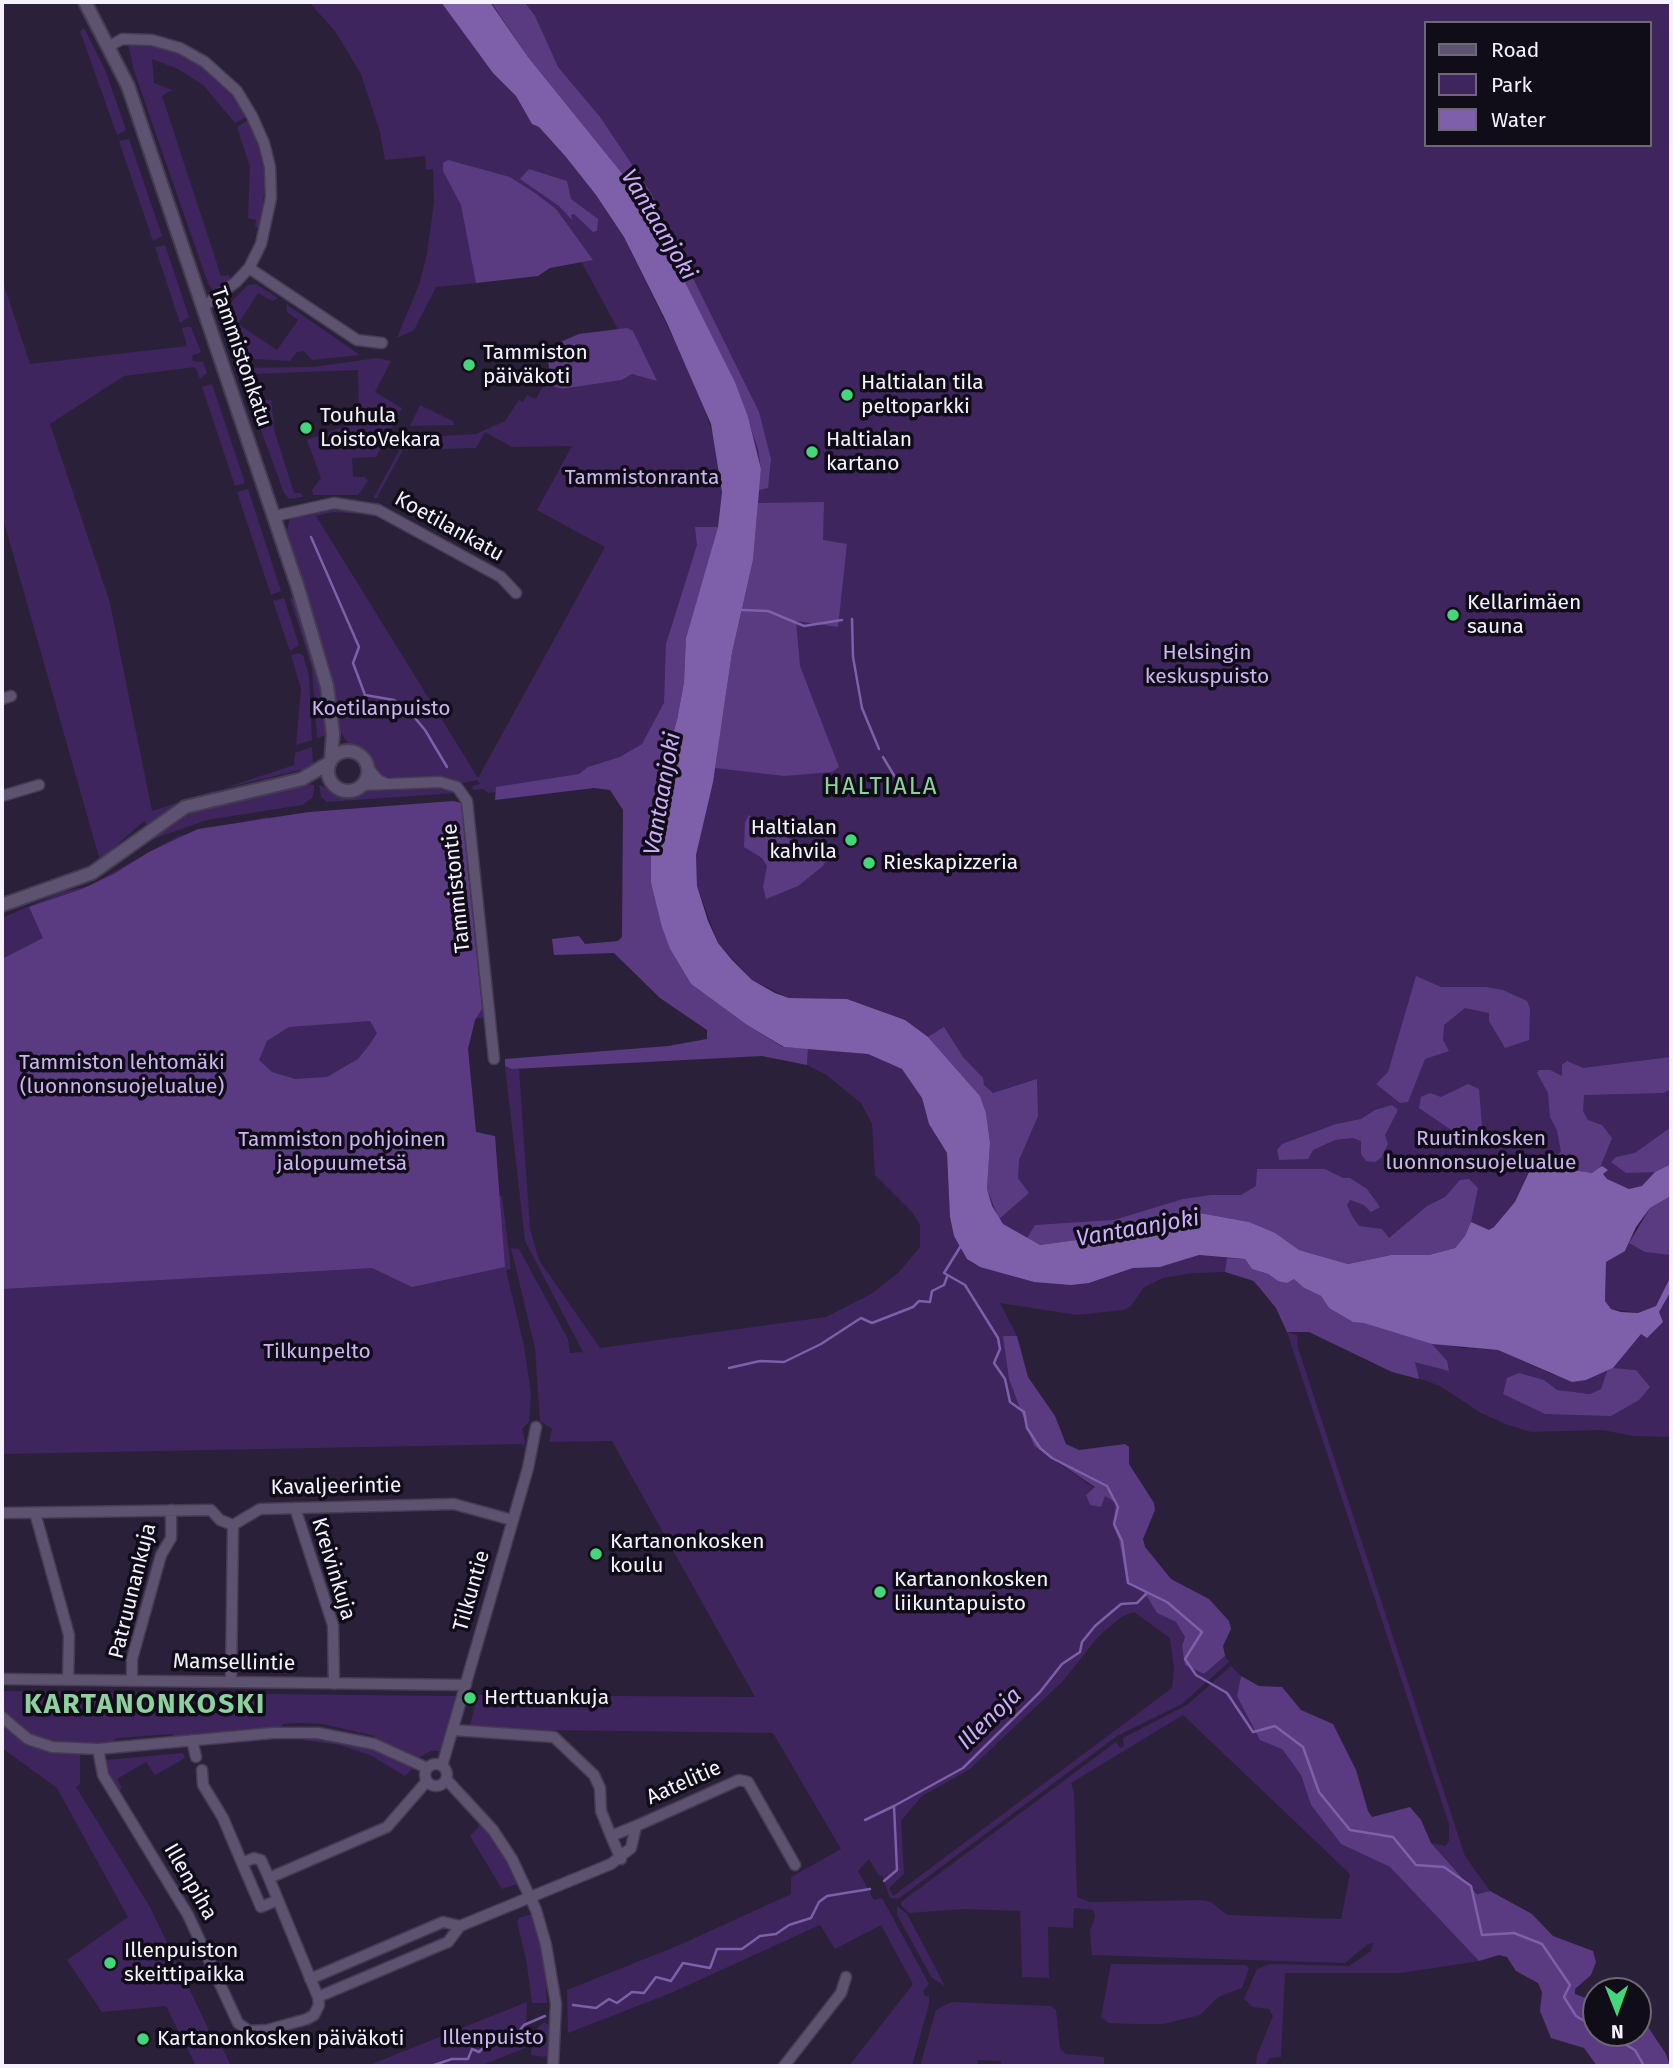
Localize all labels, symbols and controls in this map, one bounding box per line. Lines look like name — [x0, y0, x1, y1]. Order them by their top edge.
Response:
legend — [1424, 21, 1652, 147]
text: Road — [1491, 37, 1539, 63]
text: Park — [1491, 72, 1532, 98]
text: Water — [1491, 107, 1546, 133]
water label: Vantaanjoki — [614, 165, 702, 285]
street label: Tammistonkatu — [205, 284, 277, 430]
place label: Tammiston päiväkoti — [483, 340, 588, 390]
marker: Tammiston päiväkoti — [461, 357, 477, 373]
place label: Haltialan tila peltoparkki — [861, 370, 984, 420]
marker: Haltialan tila peltoparkki — [839, 387, 855, 403]
place label: Touhula LoistoVekara — [320, 403, 441, 453]
marker: Touhula LoistoVekara — [298, 420, 314, 436]
place label: Haltialan kartano — [826, 427, 912, 477]
marker: Haltialan kartano — [804, 444, 820, 460]
park label: Tammistonranta — [565, 465, 719, 491]
street label: Koetilankatu — [390, 487, 508, 567]
place label: Kellarimäen sauna — [1467, 590, 1581, 640]
marker: Kellarimäen sauna — [1445, 607, 1461, 623]
park label: Helsingin keskuspuisto — [1145, 640, 1269, 690]
park label: Koetilanpuisto — [311, 696, 451, 722]
water label: Vantaanjoki — [639, 730, 687, 858]
district label: HALTIALA — [825, 773, 937, 801]
place label: Haltialan kahvila — [751, 815, 837, 865]
street label: Tammistontie — [438, 822, 476, 954]
marker: Haltialan kahvila — [843, 832, 859, 848]
place label: Rieskapizzeria — [883, 850, 1018, 876]
marker: Rieskapizzeria — [861, 855, 877, 871]
park label: Tammiston lehtomäki (luonnonsuojelualue) — [19, 1050, 225, 1100]
park label: Ruutinkosken luonnonsuojelualue — [1386, 1126, 1576, 1176]
park label: Tammiston pohjoinen jalopuumetsä — [238, 1127, 446, 1177]
water label: Vantaanjoki — [1074, 1205, 1202, 1253]
park label: Tilkunpelto — [263, 1339, 371, 1365]
street label: Kavaljeerintie — [270, 1473, 402, 1501]
street label: Kreivinkuja — [305, 1515, 361, 1623]
street label: Patruunankuja — [104, 1521, 162, 1661]
place label: Kartanonkosken koulu — [610, 1529, 764, 1579]
marker: Kartanonkosken koulu — [588, 1546, 604, 1562]
street label: Tilkuntie — [448, 1548, 496, 1634]
place label: Kartanonkosken liikuntapuisto — [894, 1567, 1048, 1617]
marker: Kartanonkosken liikuntapuisto — [872, 1584, 888, 1600]
street label: Mamsellintie — [173, 1649, 295, 1677]
water label: Illenoja — [952, 1682, 1028, 1756]
place label: Herttuankuja — [484, 1685, 609, 1711]
district label: KARTANONKOSKI — [26, 1688, 264, 1722]
marker: Herttuankuja — [462, 1690, 478, 1706]
street label: Aatelitie — [643, 1755, 725, 1811]
street label: Illenpiha — [158, 1839, 222, 1925]
place label: Illenpuiston skeittipaikka — [124, 1938, 245, 1988]
marker: Illenpuiston skeittipaikka — [102, 1955, 118, 1971]
north arrow — [1582, 1977, 1652, 2047]
text: N — [1611, 2020, 1624, 2043]
park label: Illenpuisto — [442, 2025, 544, 2051]
place label: Kartanonkosken päiväkoti — [157, 2026, 404, 2052]
marker: Kartanonkosken päiväkoti — [135, 2031, 151, 2047]

